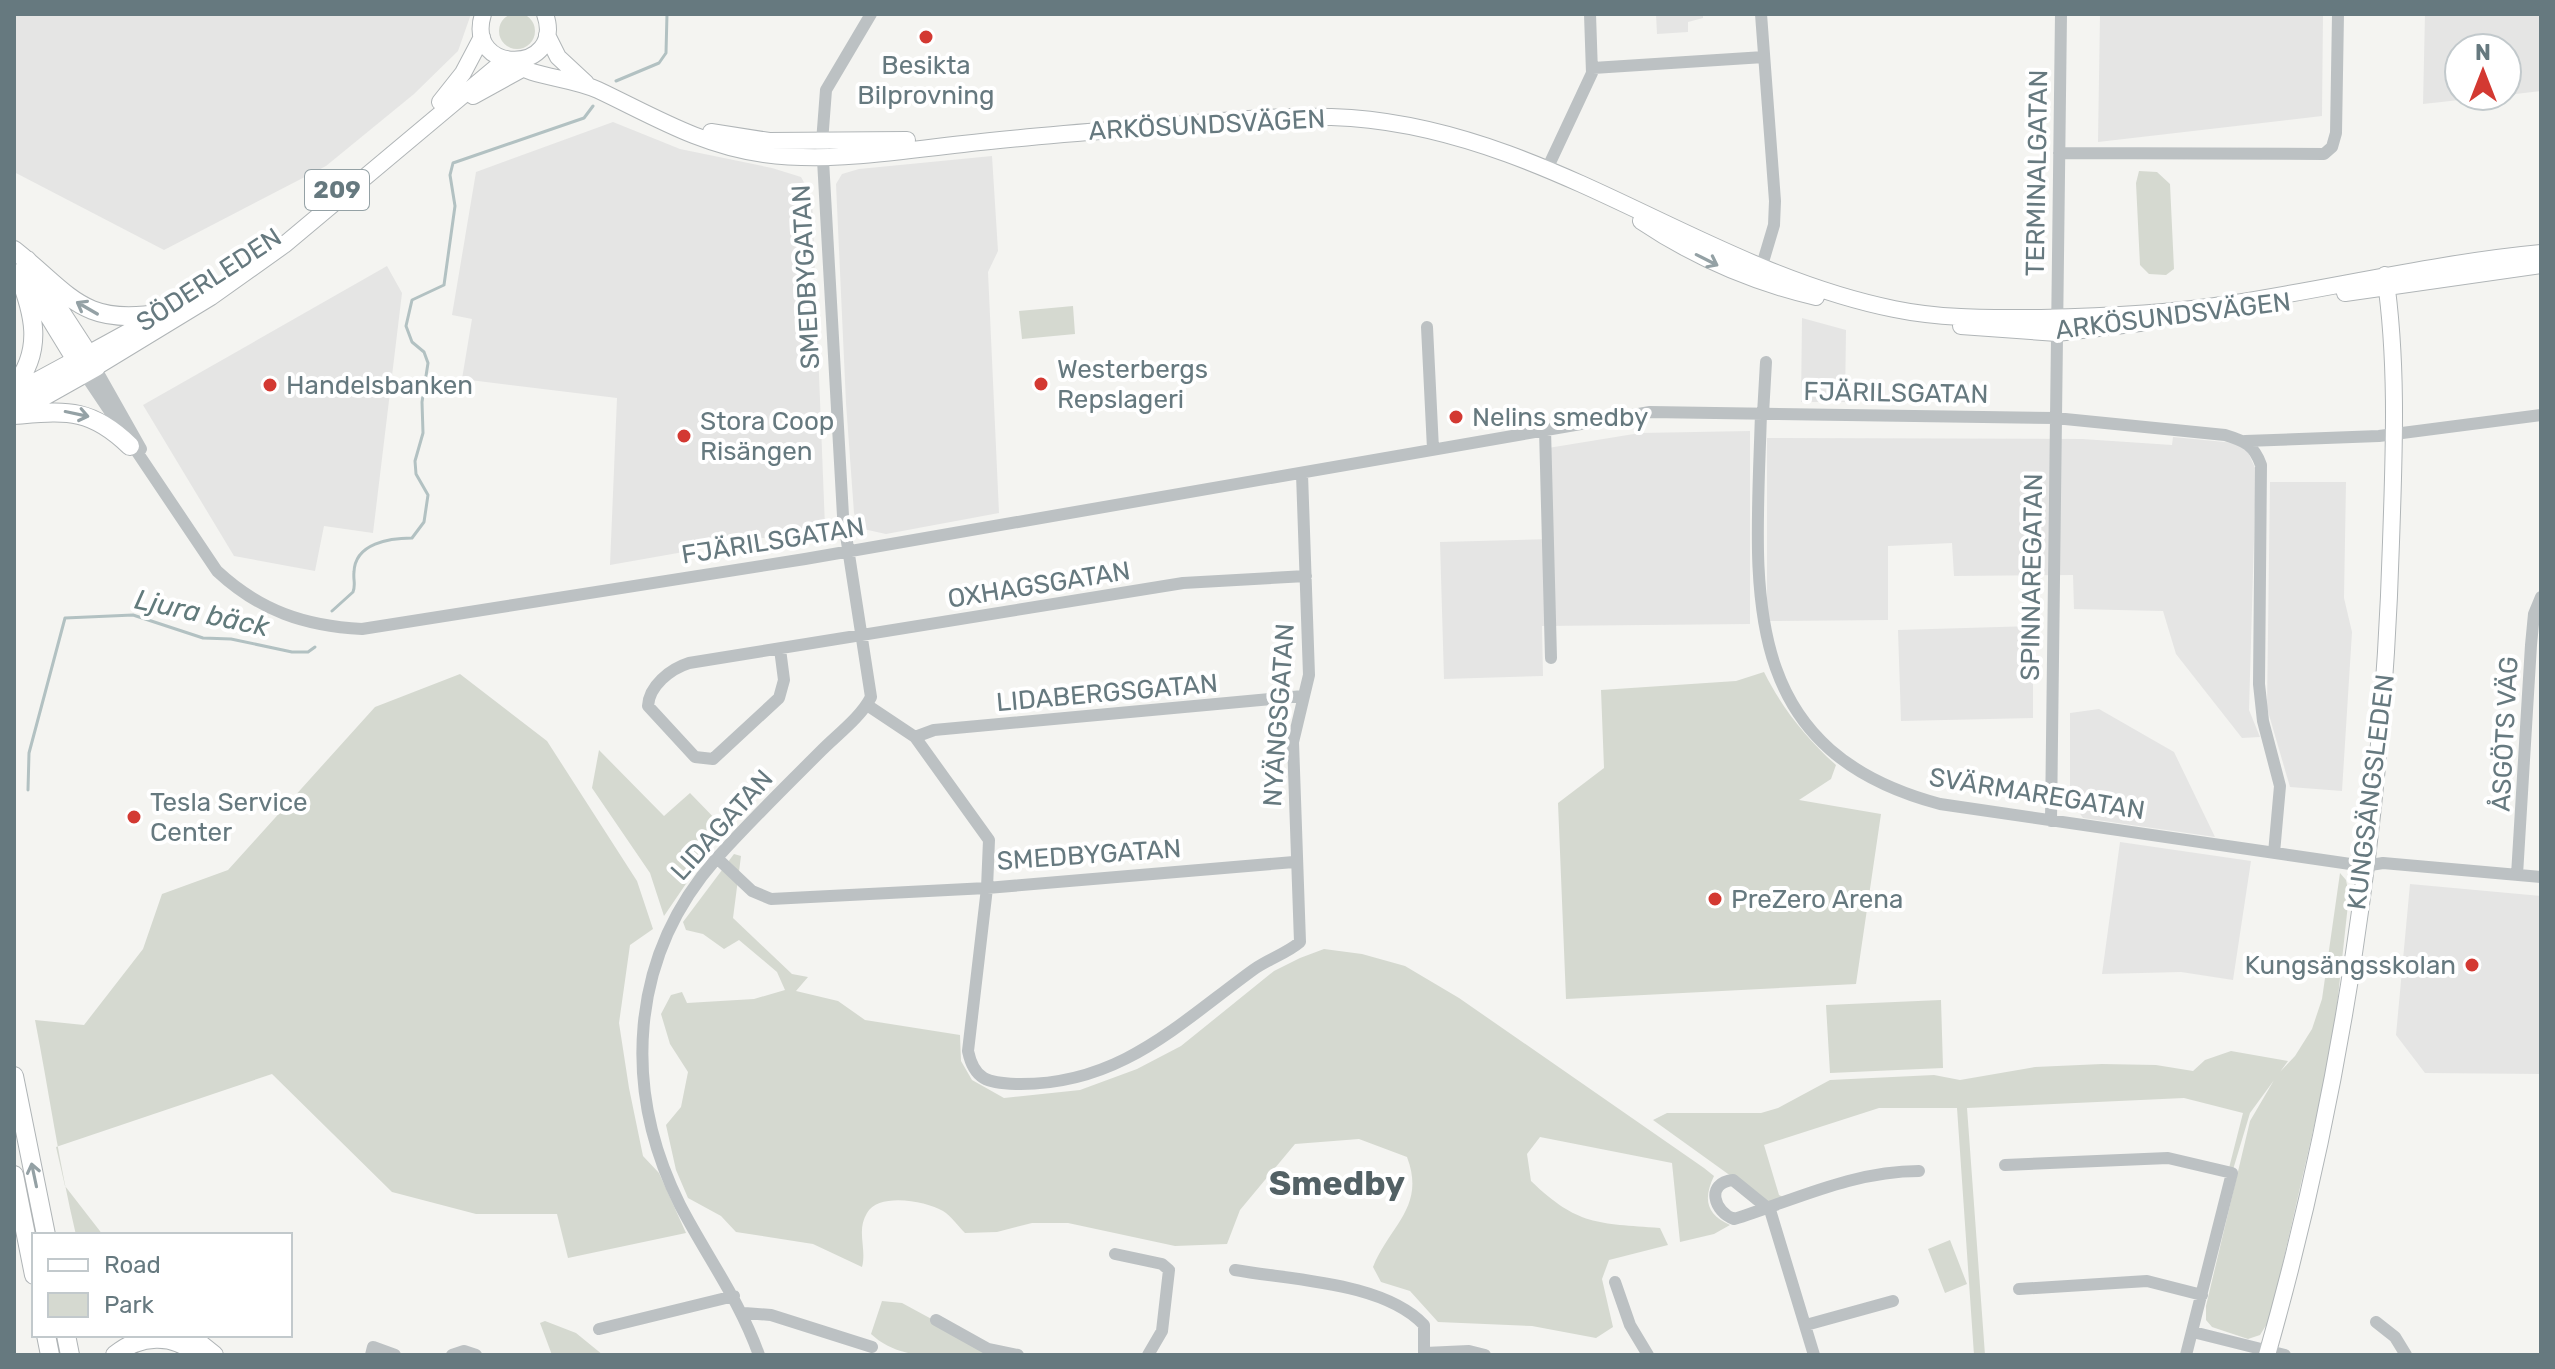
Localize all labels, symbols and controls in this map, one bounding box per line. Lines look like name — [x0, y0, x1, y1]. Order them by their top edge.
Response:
marker: Besikta Bilprovning — [917, 28, 935, 46]
north arrow — [2443, 32, 2523, 112]
text: N — [2475, 39, 2491, 66]
place label: Besikta Bilprovning — [857, 50, 995, 111]
street label: TERMINALGATAN — [2020, 69, 2054, 277]
street label: ARKÖSUNDSVÄGEN — [1088, 103, 1326, 147]
road number: 209 — [305, 170, 369, 210]
street label: SMEDBYGATAN — [786, 184, 826, 370]
street label: SÖDERLEDEN — [131, 222, 287, 338]
one-way arrow — [1694, 252, 1718, 268]
street label: ARKÖSUNDSVÄGEN — [2053, 286, 2293, 346]
one-way arrow — [76, 299, 100, 315]
place label: Westerbergs Repslageri — [1057, 354, 1208, 415]
place label: Handelsbanken — [286, 370, 473, 401]
marker: Westerbergs Repslageri — [1032, 375, 1050, 393]
marker: Handelsbanken — [261, 376, 279, 394]
street label: FJÄRILSGATAN — [1803, 376, 1989, 410]
place label: Nelins smedby — [1472, 402, 1648, 433]
place label: Stora Coop Risängen — [700, 406, 834, 467]
one-way arrow — [63, 407, 89, 422]
marker: Nelins smedby — [1447, 408, 1465, 426]
marker: Stora Coop Risängen — [675, 427, 693, 445]
street label: SPINNAREGATAN — [2015, 473, 2049, 681]
street label: FJÄRILSGATAN — [679, 511, 867, 571]
street label: OXHAGSGATAN — [945, 555, 1133, 615]
water label: Ljura bäck — [132, 583, 273, 643]
street label: NYÄNGSGATAN — [1257, 622, 1301, 808]
street label: ÅSGÖTS VÄG — [2484, 655, 2525, 812]
street label: LIDABERGSGATAN — [995, 668, 1219, 718]
street label: KUNGSÄNGSLEDEN — [2341, 672, 2401, 912]
street label: SVÄRMAREGATAN — [1927, 762, 2147, 826]
street label: LIDAGATAN — [664, 763, 780, 887]
place label: Tesla Service Center — [150, 787, 308, 848]
marker: Tesla Service Center — [125, 808, 143, 826]
street label: SMEDBYGATAN — [996, 833, 1182, 877]
place label: PreZero Arena — [1731, 884, 1903, 915]
marker: PreZero Arena — [1706, 890, 1724, 908]
place label: Kungsängsskolan — [2244, 950, 2456, 981]
marker: Kungsängsskolan — [2463, 956, 2481, 974]
one-way arrow — [26, 1163, 41, 1188]
district label: Smedby — [1269, 1163, 1405, 1204]
legend — [32, 1233, 292, 1337]
text: Road — [104, 1251, 161, 1279]
text: Park — [104, 1291, 155, 1319]

